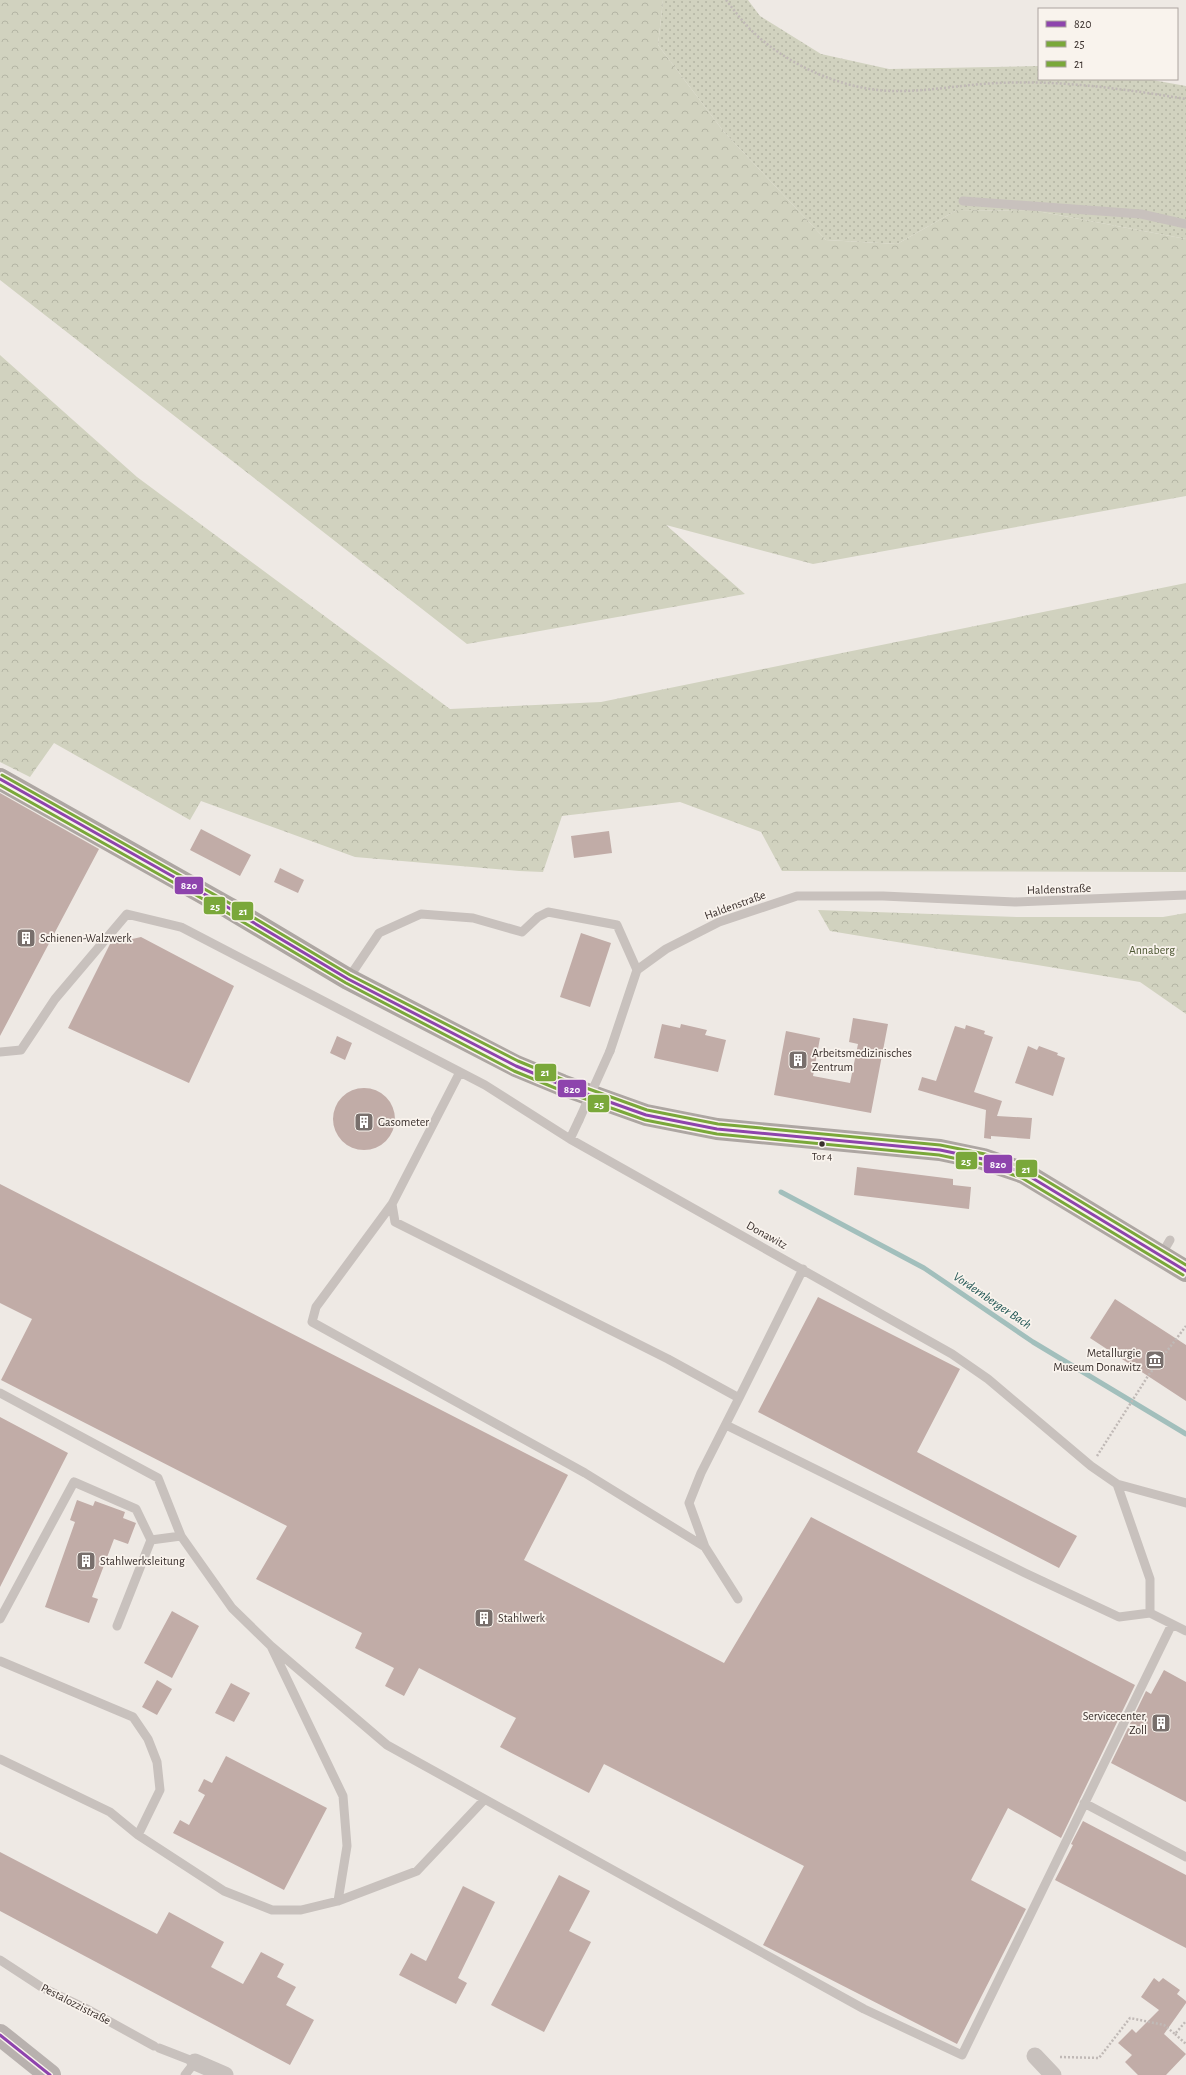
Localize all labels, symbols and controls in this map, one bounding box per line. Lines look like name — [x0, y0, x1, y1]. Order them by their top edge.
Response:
legend — [1038, 8, 1178, 80]
text: 820 — [1074, 18, 1091, 30]
text: 25 — [1074, 38, 1084, 50]
text: 21 — [1074, 58, 1084, 70]
line badge: 820 — [174, 876, 204, 895]
text: 820 — [181, 880, 197, 891]
street label: Haldenstraße — [1027, 882, 1091, 896]
street label: Haldenstraße — [703, 888, 767, 922]
line badge: 25 — [203, 896, 226, 915]
text: 25 — [210, 901, 220, 912]
line badge: 21 — [231, 901, 254, 921]
text: 21 — [238, 906, 248, 917]
building icon: Schienen-Walzwerk — [15, 927, 37, 949]
place label: Schienen-Walzwerk — [40, 932, 132, 944]
park label: Annaberg — [1129, 944, 1175, 956]
place label: Arbeitsmedizinisches Zentrum — [812, 1047, 912, 1073]
building icon: Arbeitsmedizinisches Zentrum — [787, 1049, 809, 1071]
line badge: 21 — [534, 1063, 557, 1082]
text: 21 — [540, 1067, 550, 1078]
line badge: 820 — [557, 1079, 587, 1098]
text: 820 — [564, 1084, 580, 1095]
line badge: 25 — [587, 1094, 610, 1113]
text: 25 — [594, 1099, 604, 1110]
building icon: Gasometer — [353, 1111, 375, 1133]
place label: Gasometer — [378, 1116, 429, 1128]
marker: Tor 4 — [817, 1139, 827, 1149]
place label: Tor 4 — [812, 1151, 832, 1162]
line badge: 25 — [955, 1151, 978, 1170]
line badge: 820 — [983, 1154, 1013, 1174]
text: 25 — [961, 1156, 971, 1167]
text: 820 — [990, 1159, 1006, 1170]
line badge: 21 — [1015, 1159, 1038, 1178]
text: 21 — [1021, 1164, 1031, 1175]
street label: Donawitz — [744, 1219, 790, 1251]
water label: Vordernberger Bach — [951, 1270, 1033, 1332]
place label: Metallurgie Museum Donawitz — [1053, 1347, 1141, 1373]
museum icon: Metallurgie Museum Donawitz — [1144, 1349, 1166, 1371]
building icon: Stahlwerksleitung — [75, 1550, 97, 1572]
place label: Stahlwerksleitung — [100, 1555, 185, 1567]
building icon: Stahlwerk — [473, 1607, 495, 1629]
place label: Stahlwerk — [498, 1612, 546, 1624]
place label: Servicecenter, Zoll — [1083, 1710, 1147, 1736]
building icon: Servicecenter, Zoll — [1150, 1712, 1172, 1734]
street label: Pestalozzistraße — [39, 1981, 113, 2027]

